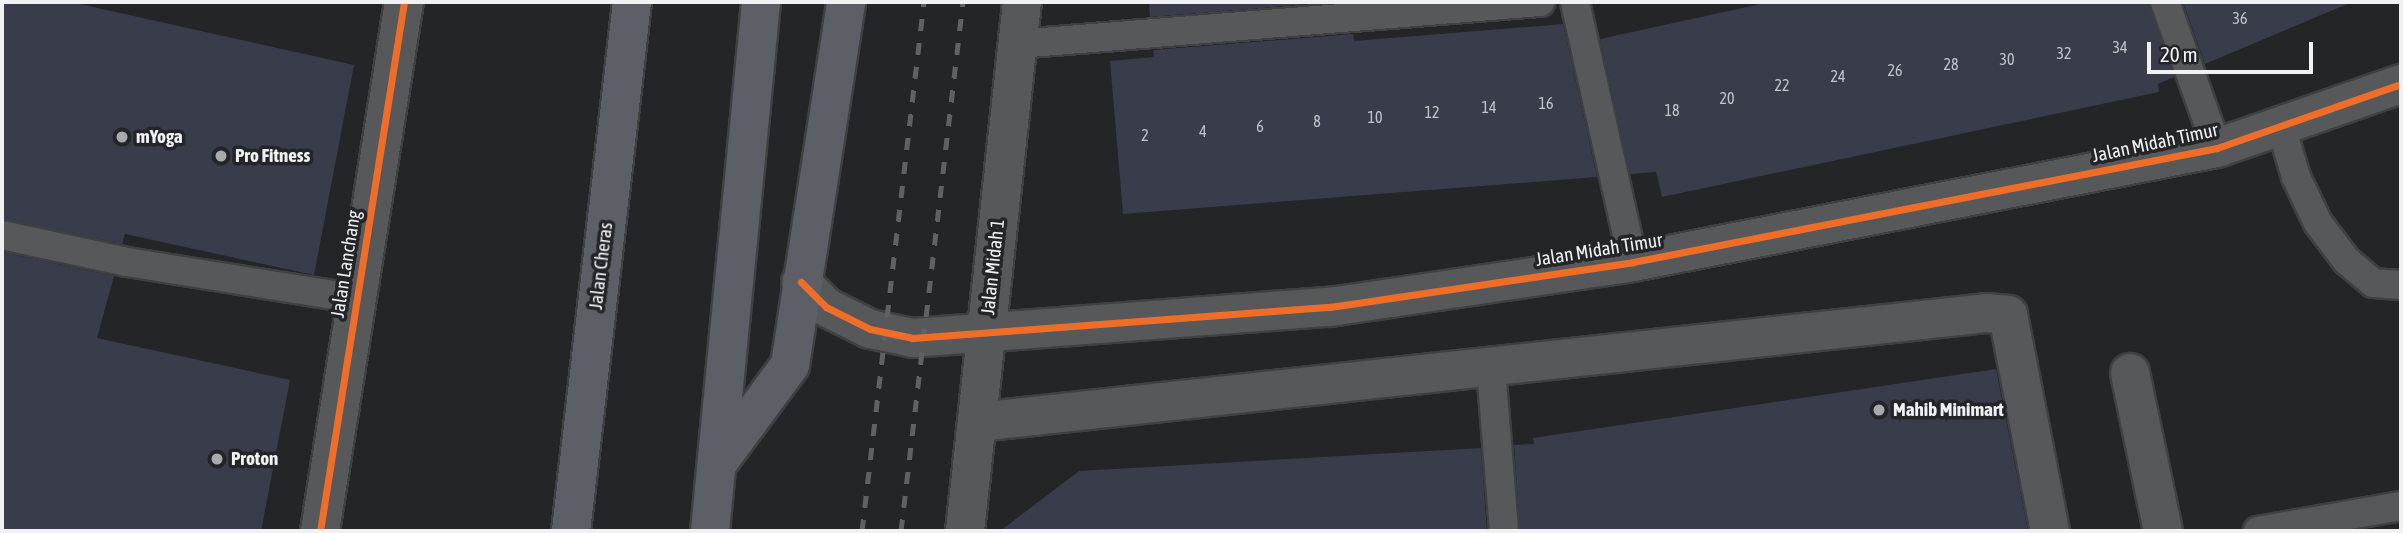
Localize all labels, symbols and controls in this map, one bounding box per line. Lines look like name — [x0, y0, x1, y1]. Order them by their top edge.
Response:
house number: 36 — [2232, 8, 2248, 28]
scale bar — [2151, 28, 2317, 72]
house number: 34 — [2112, 37, 2128, 57]
text: 20 m — [2160, 42, 2198, 66]
house number: 32 — [2056, 43, 2072, 63]
house number: 30 — [1999, 49, 2015, 69]
house number: 28 — [1943, 54, 1959, 74]
house number: 26 — [1887, 60, 1903, 80]
house number: 24 — [1830, 66, 1846, 86]
house number: 22 — [1774, 75, 1790, 95]
house number: 20 — [1719, 88, 1735, 108]
house number: 16 — [1538, 93, 1554, 113]
house number: 14 — [1481, 97, 1497, 117]
house number: 18 — [1664, 100, 1680, 120]
house number: 12 — [1424, 102, 1440, 122]
house number: 10 — [1367, 107, 1383, 127]
house number: 8 — [1313, 111, 1321, 131]
house number: 6 — [1256, 116, 1264, 136]
street label: Jalan Midah Timur — [2090, 119, 2220, 167]
house number: 4 — [1199, 121, 1207, 141]
house number: 2 — [1141, 125, 1149, 145]
place label: mYoga — [136, 126, 183, 148]
marker: mYoga — [114, 129, 130, 145]
place label: Pro Fitness — [235, 145, 310, 167]
marker: Pro Fitness — [213, 148, 229, 164]
street label: Jalan Lanchang — [326, 209, 366, 319]
street label: Jalan Midah 1 — [977, 218, 1009, 316]
street label: Jalan Cheras — [584, 221, 618, 311]
street label: Jalan Midah Timur — [1534, 229, 1664, 271]
place label: Mahib Minimart — [1893, 399, 2004, 421]
marker: Mahib Minimart — [1871, 402, 1887, 418]
place label: Proton — [231, 448, 278, 470]
marker: Proton — [209, 451, 225, 467]

